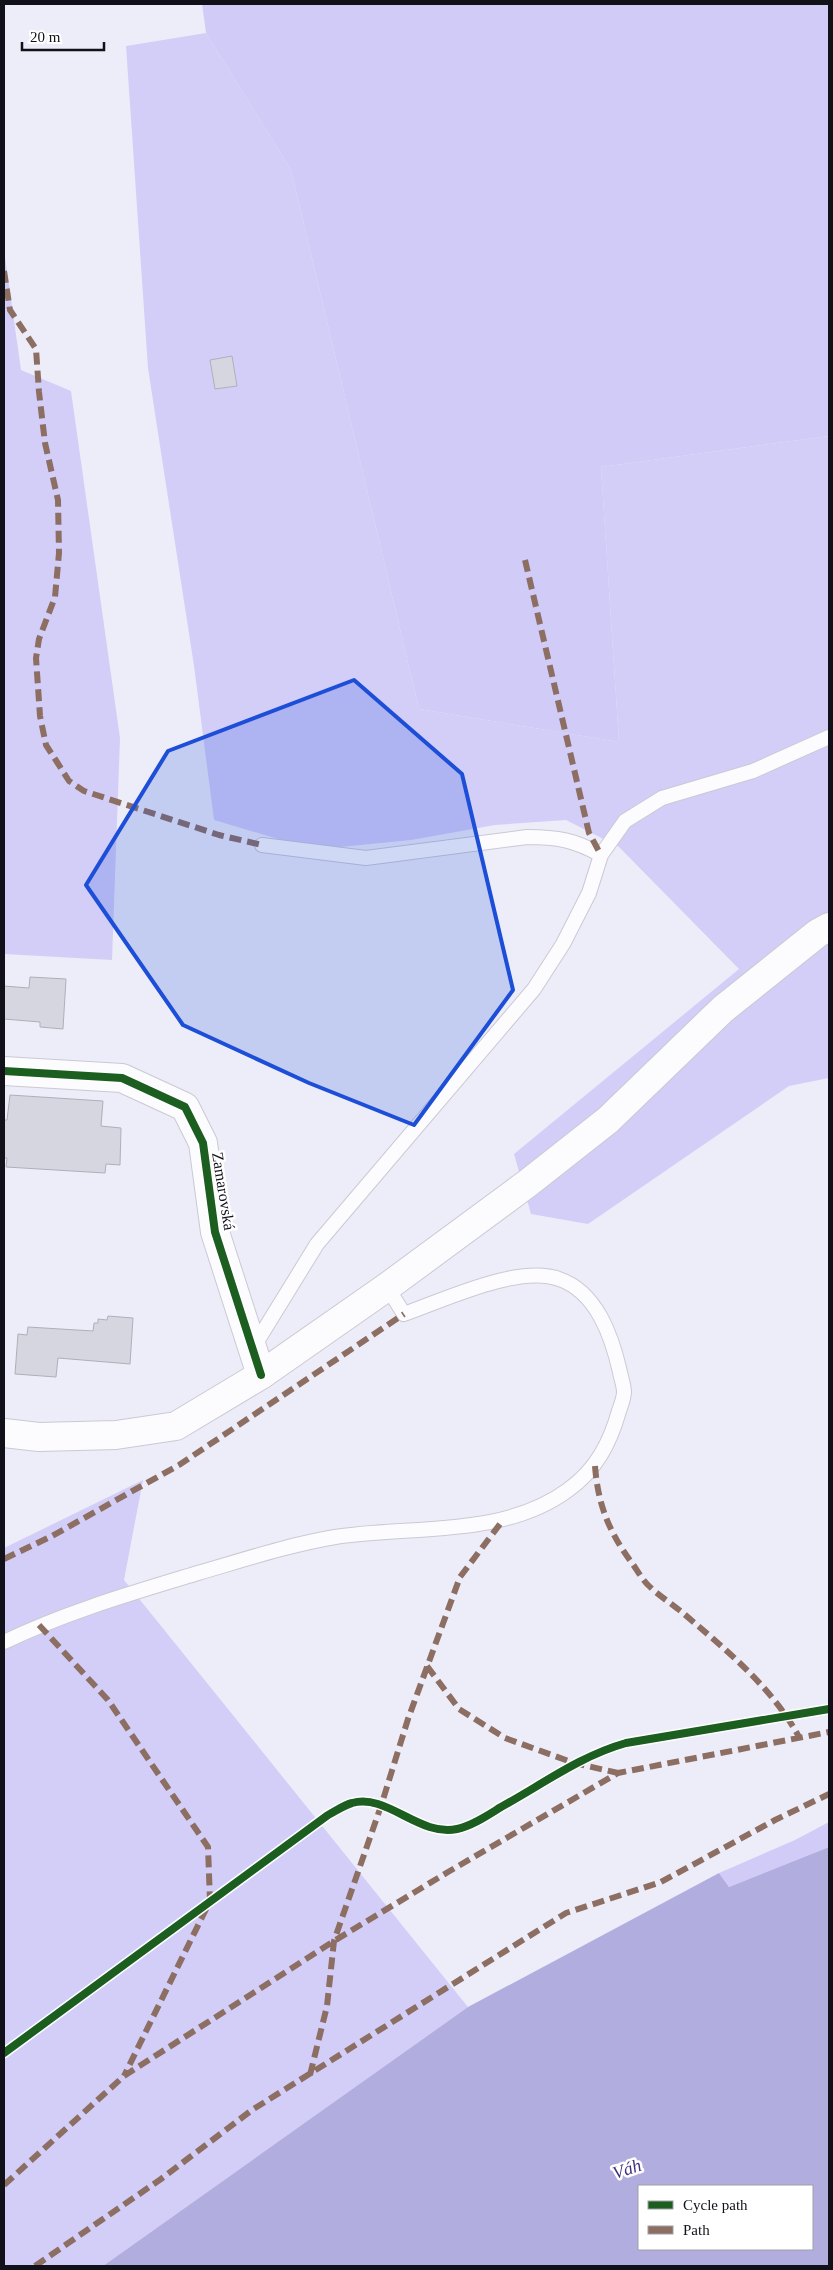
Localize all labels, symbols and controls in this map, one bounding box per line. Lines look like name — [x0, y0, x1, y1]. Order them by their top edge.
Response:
scale bar — [22, 20, 105, 52]
text: 20 m — [30, 29, 61, 45]
street label: Zamarovská — [209, 1151, 238, 1231]
water label: Váh — [610, 2155, 644, 2183]
legend — [638, 2185, 813, 2250]
text: Cycle path — [683, 2197, 748, 2213]
text: Path — [683, 2222, 710, 2238]

